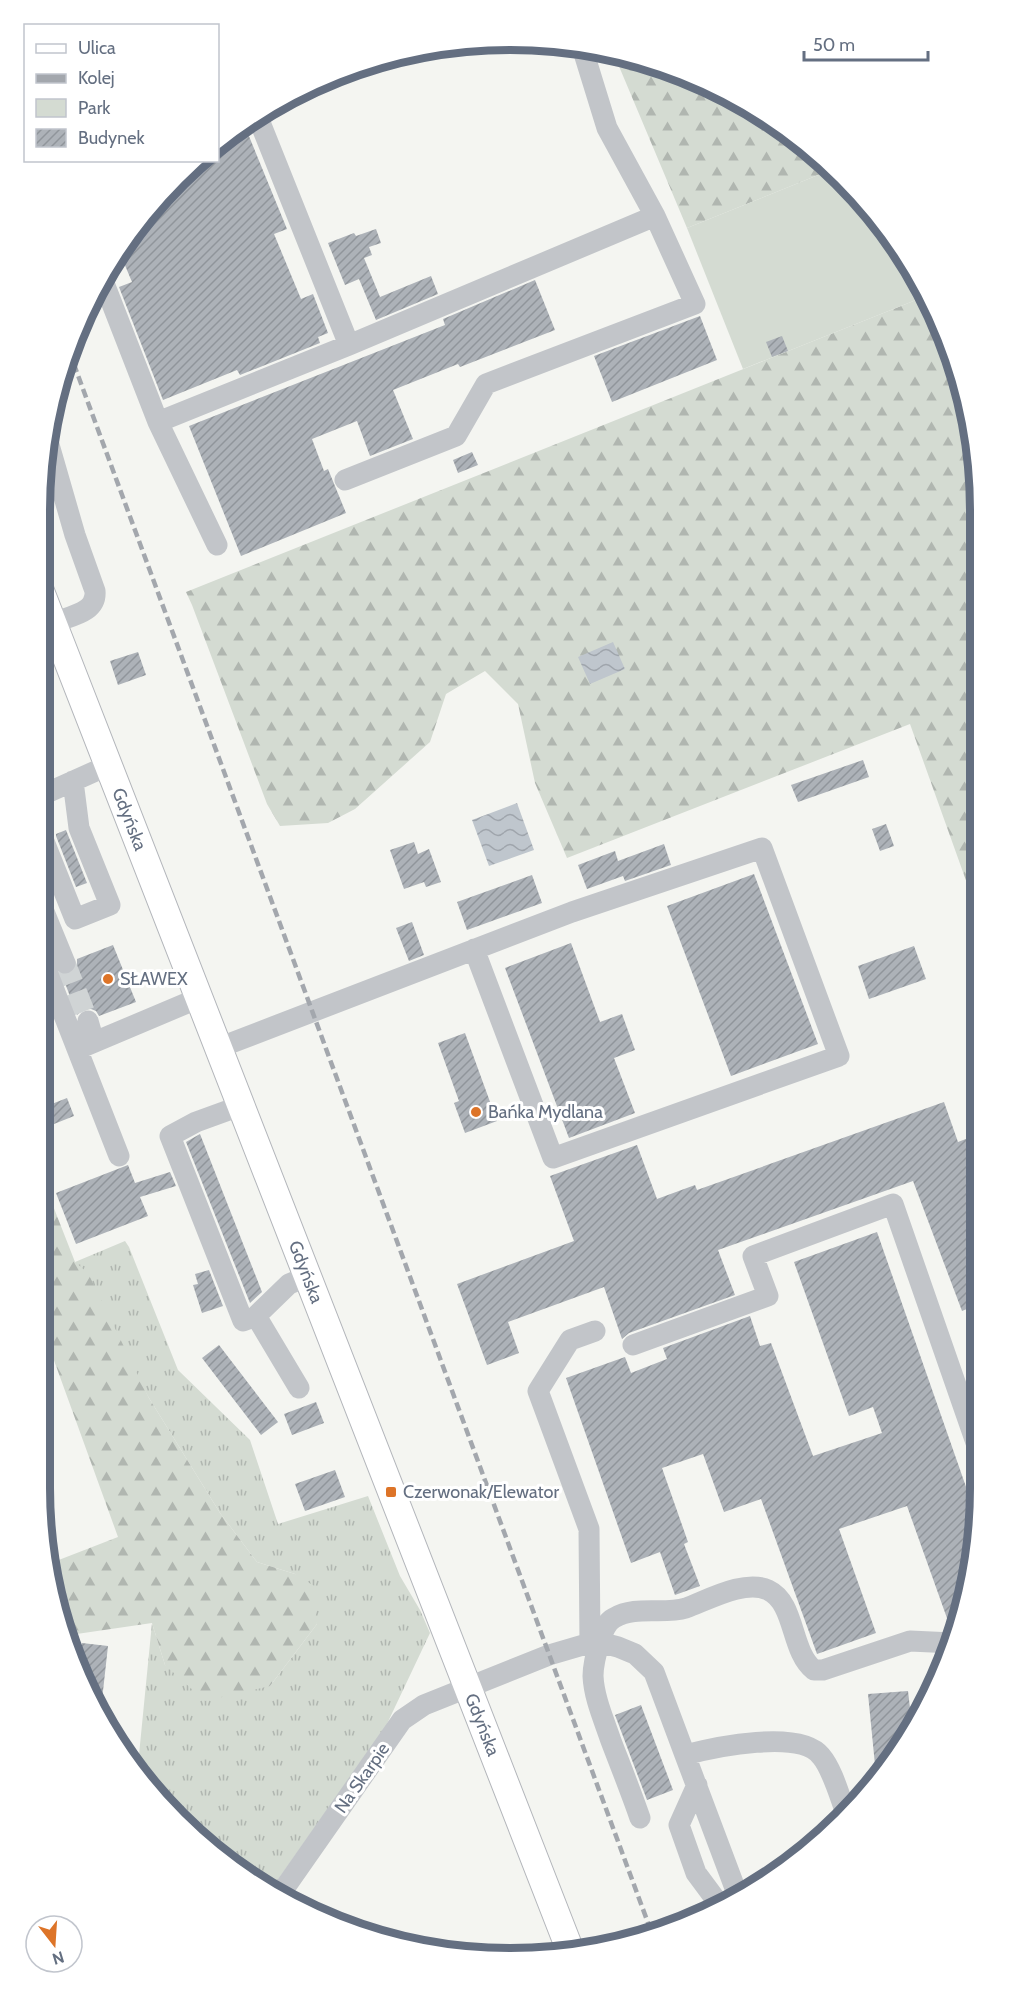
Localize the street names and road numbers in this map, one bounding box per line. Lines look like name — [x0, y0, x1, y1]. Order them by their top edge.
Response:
street label: Gdyńska — [107, 785, 152, 854]
street label: Gdyńska — [284, 1238, 328, 1307]
street label: Gdyńska — [460, 1690, 505, 1760]
street label: Na Skarpie — [330, 1739, 394, 1817]

